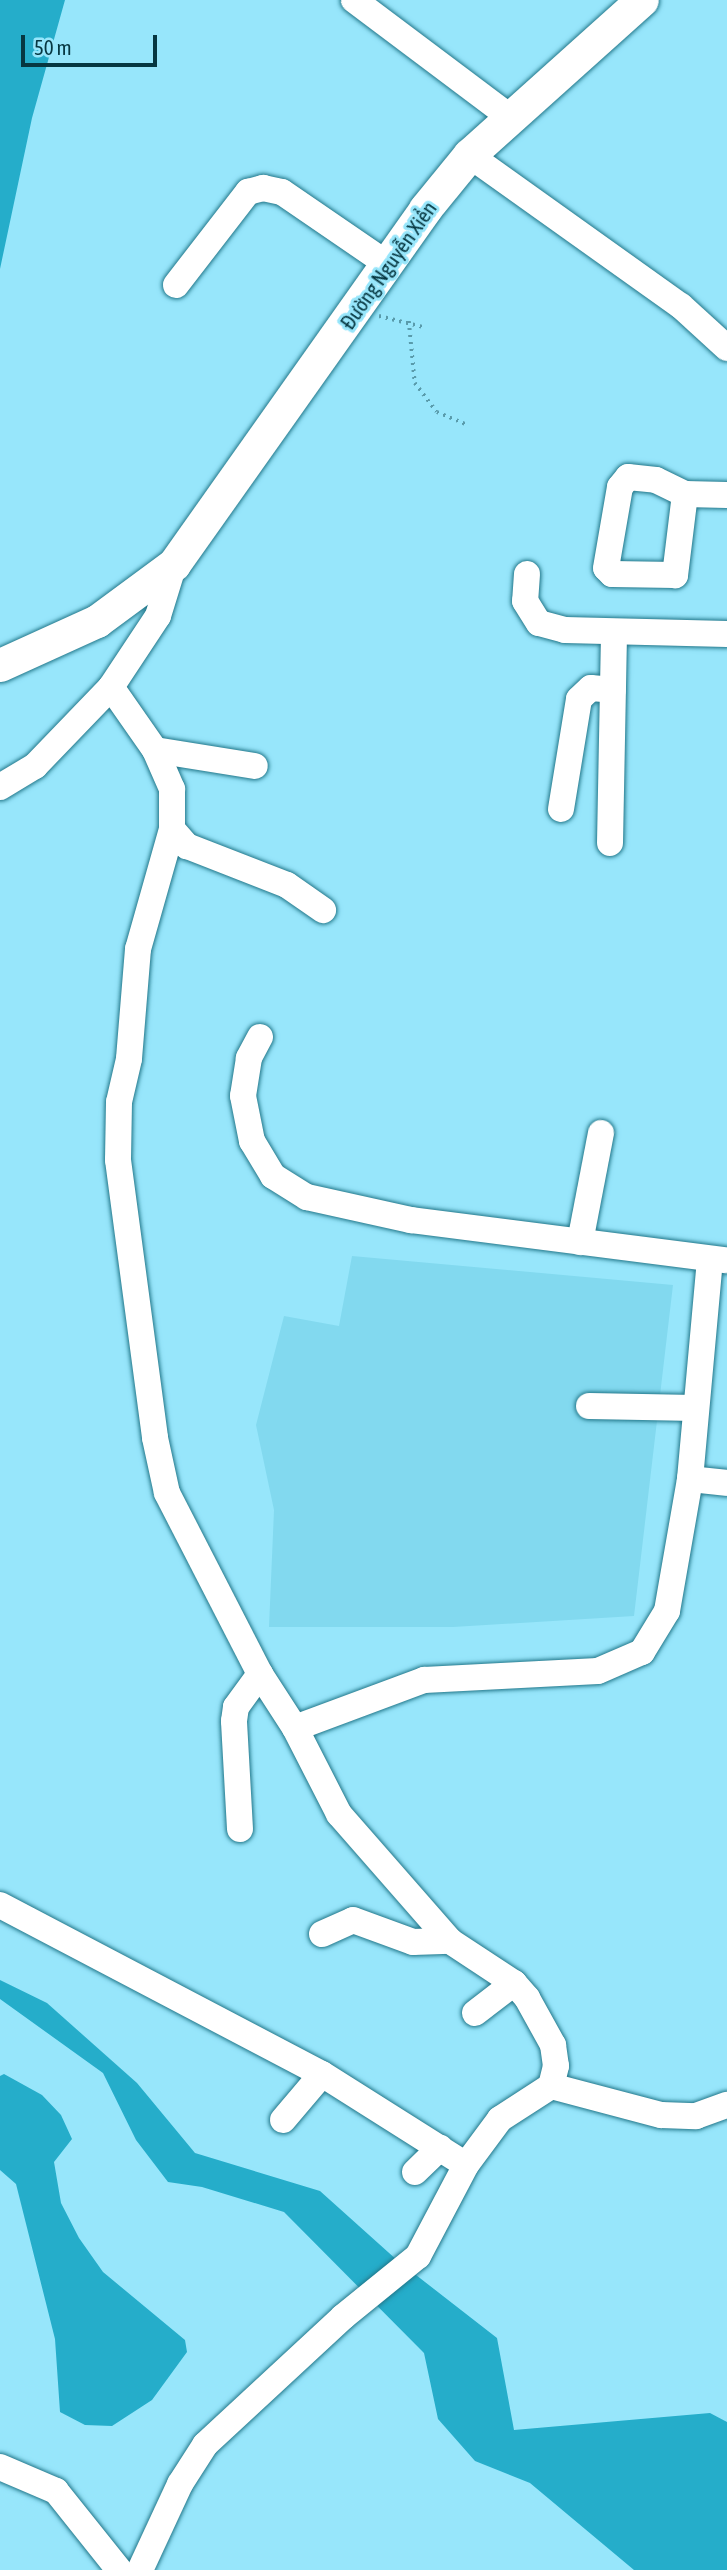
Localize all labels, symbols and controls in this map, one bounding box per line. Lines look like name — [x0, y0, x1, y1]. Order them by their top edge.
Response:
scale bar — [24, 21, 161, 65]
text: 50 m — [34, 35, 72, 59]
street label: Đường Nguyễn Xiển — [335, 196, 441, 334]

